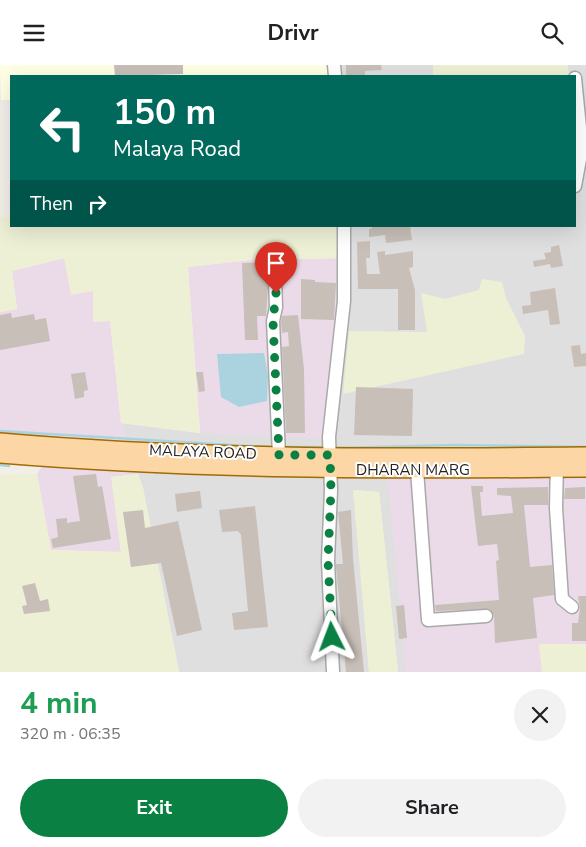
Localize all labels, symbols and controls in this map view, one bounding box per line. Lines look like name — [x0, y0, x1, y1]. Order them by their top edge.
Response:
text: Drivr — [267, 18, 319, 48]
icon: menu — [20, 19, 48, 47]
icon: search — [538, 19, 566, 47]
text: 150 m — [113, 89, 216, 136]
icon: left — [30, 95, 95, 160]
text: Malaya Road — [113, 134, 241, 164]
icon: right — [83, 190, 111, 218]
text: Then — [30, 191, 73, 217]
pin — [255, 242, 297, 293]
icon: arrive — [262, 249, 290, 277]
street label: MALAYA ROAD — [149, 440, 257, 464]
street label: DHARAN MARG — [356, 460, 470, 480]
position arrow — [305, 610, 357, 662]
text: 4 min — [20, 683, 98, 724]
button: close — [514, 689, 566, 741]
text: 320 m · 06:35 — [20, 723, 121, 745]
button: Exit — [20, 779, 288, 837]
button: Share — [298, 779, 566, 837]

